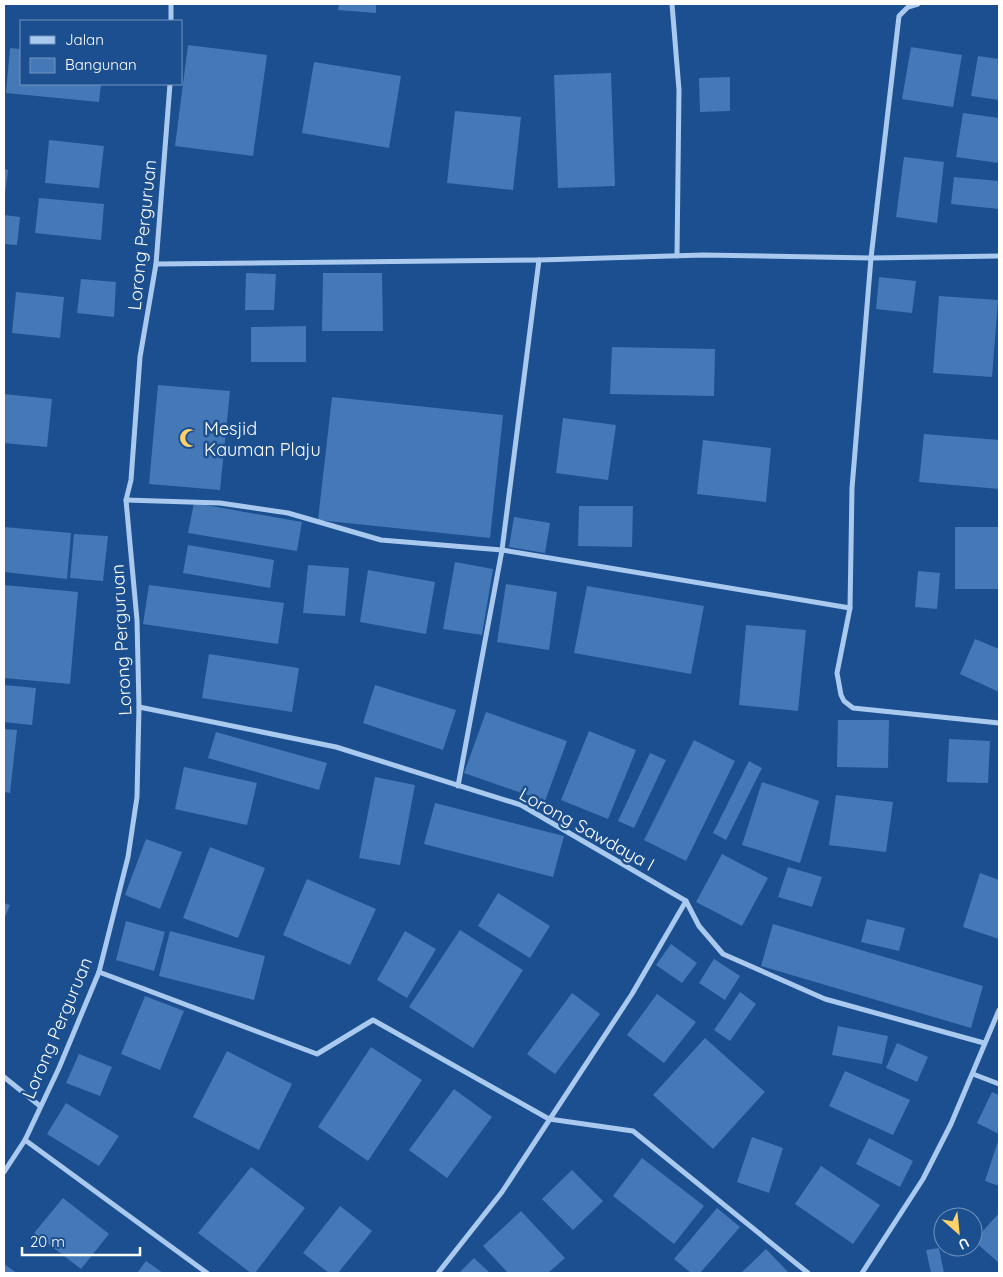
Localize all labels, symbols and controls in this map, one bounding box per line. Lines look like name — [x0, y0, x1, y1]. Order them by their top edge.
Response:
legend — [20, 20, 182, 85]
text: Jalan — [65, 30, 104, 49]
text: Bangunan — [65, 55, 137, 74]
street label: Lorong Perguruan — [123, 158, 161, 312]
place label: Mesjid Kauman Plaju — [204, 417, 321, 461]
mosque icon: Mesjid Kauman Plaju — [178, 427, 200, 449]
street label: Lorong Perguruan — [106, 564, 136, 716]
street label: Lorong Sawdaya I — [515, 782, 659, 876]
street label: Lorong Perguruan — [17, 954, 97, 1102]
north arrow — [933, 1207, 983, 1257]
scale bar — [22, 1224, 140, 1256]
text: 20 m — [30, 1232, 65, 1251]
text: U — [955, 1233, 972, 1254]

